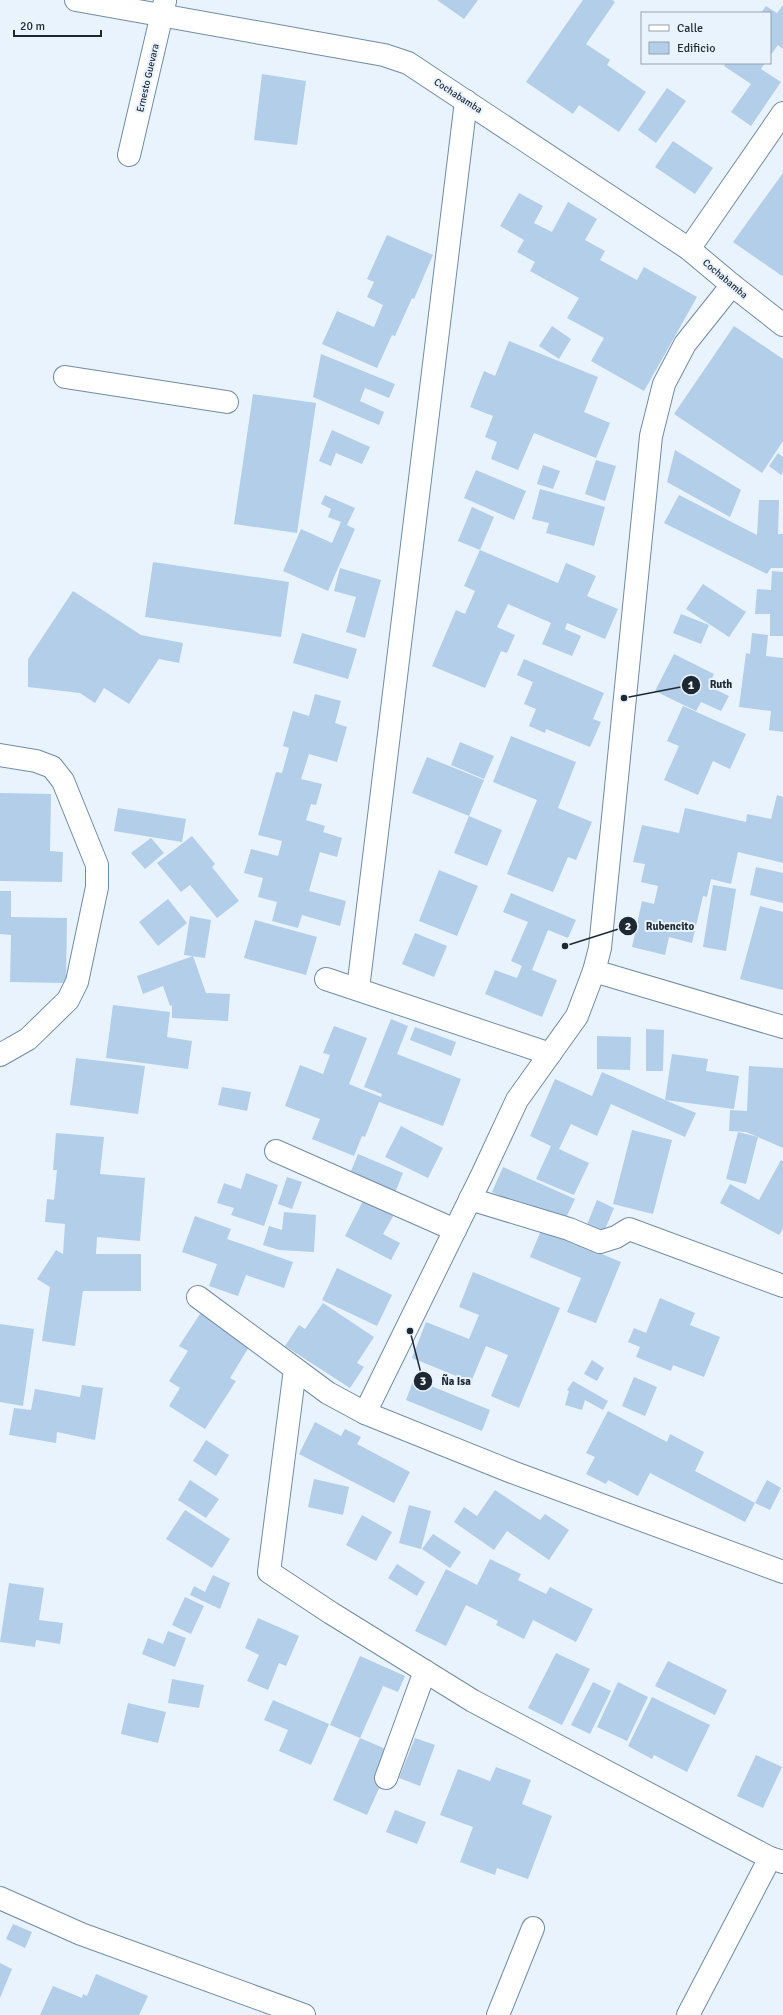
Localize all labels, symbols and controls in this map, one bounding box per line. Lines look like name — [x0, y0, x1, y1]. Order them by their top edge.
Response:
scale bar — [14, 12, 101, 38]
legend — [641, 12, 771, 64]
text: 20 m — [20, 19, 45, 34]
text: Calle — [677, 21, 703, 36]
text: Edificio — [677, 41, 715, 56]
street label: Ernesto Guevara — [134, 43, 162, 113]
street label: Cochabamba — [432, 76, 484, 116]
street label: Cochabamba — [700, 257, 750, 301]
callout: Ruth — [681, 673, 740, 696]
text: 1 — [688, 678, 695, 693]
text: Ruth — [710, 678, 732, 691]
callout: Rubencito — [618, 915, 702, 938]
text: 2 — [625, 919, 631, 934]
text: Rubencito — [646, 920, 694, 933]
callout: Ña Isa — [413, 1369, 479, 1392]
text: Ña Isa — [441, 1373, 471, 1388]
text: 3 — [420, 1374, 426, 1389]

